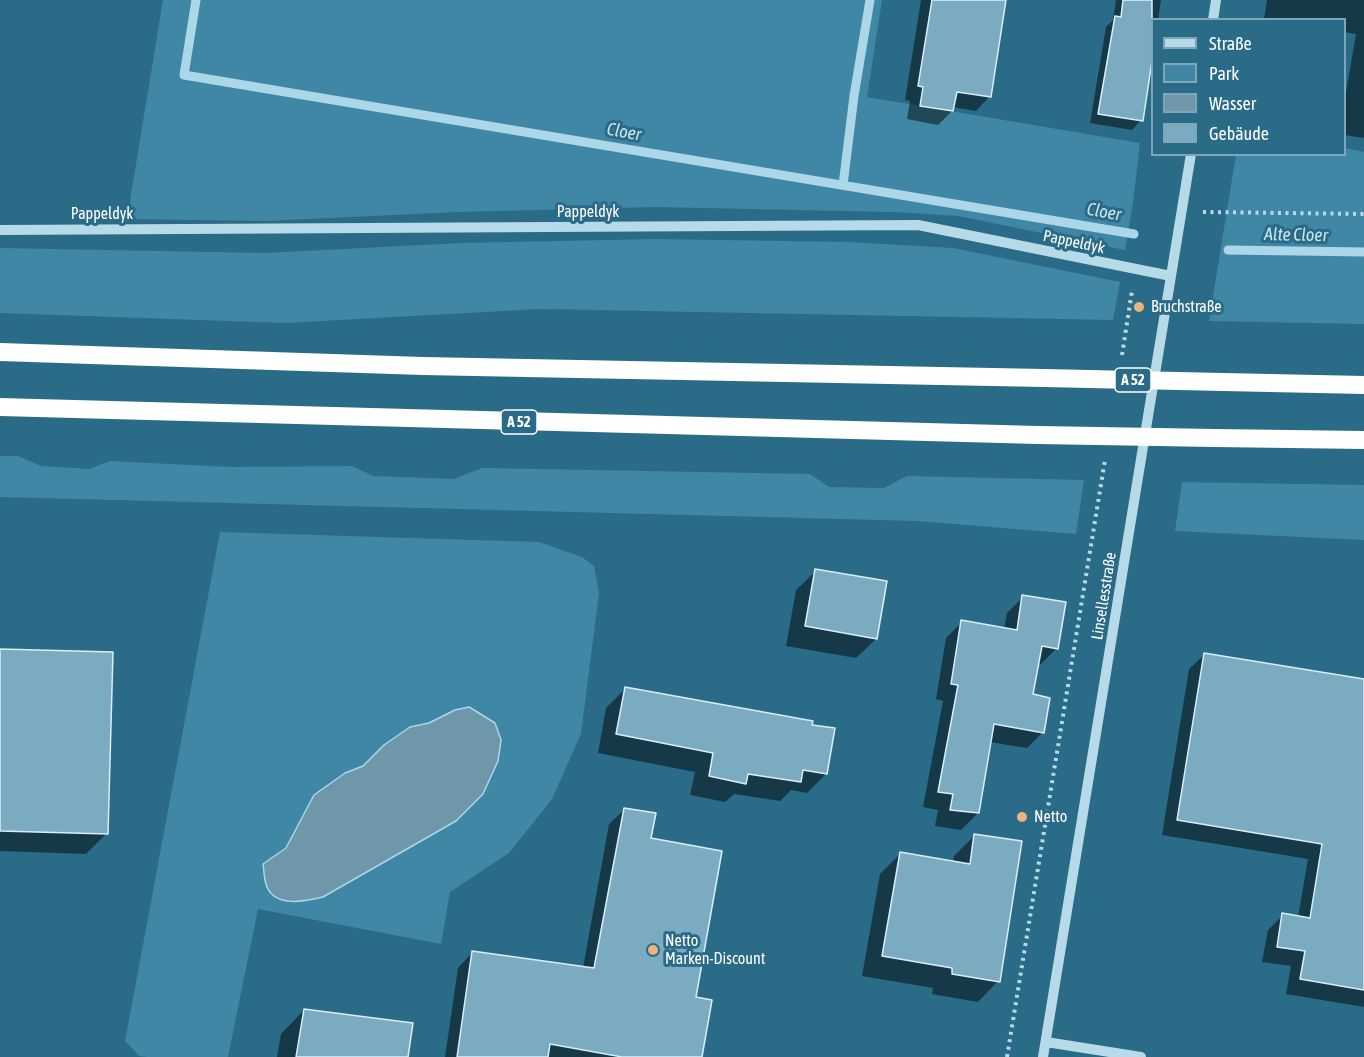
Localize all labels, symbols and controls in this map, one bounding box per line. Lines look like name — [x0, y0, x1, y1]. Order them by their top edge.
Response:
legend — [1151, 18, 1346, 156]
text: Straße — [1209, 33, 1252, 54]
text: Park — [1209, 63, 1239, 84]
text: Wasser — [1209, 93, 1256, 114]
water label: Cloer — [605, 118, 643, 146]
text: Gebäude — [1209, 123, 1269, 144]
water label: Cloer — [1085, 198, 1123, 226]
street label: Pappeldyk — [557, 202, 619, 222]
street label: Pappeldyk — [71, 204, 133, 224]
water label: Alte Cloer — [1264, 224, 1328, 246]
street label: Pappeldyk — [1041, 226, 1107, 258]
place label: Bruchstraße — [1151, 297, 1222, 317]
marker: Bruchstraße — [1132, 300, 1146, 314]
road number: A 52 — [1115, 368, 1151, 392]
road number: A 52 — [501, 410, 537, 434]
street label: Linsellesstraße — [1088, 551, 1120, 641]
place label: Netto — [1034, 807, 1067, 827]
marker: Netto — [1015, 810, 1029, 824]
place label: Netto Marken-Discount — [665, 931, 765, 969]
marker: Netto Marken-Discount — [646, 943, 660, 957]

